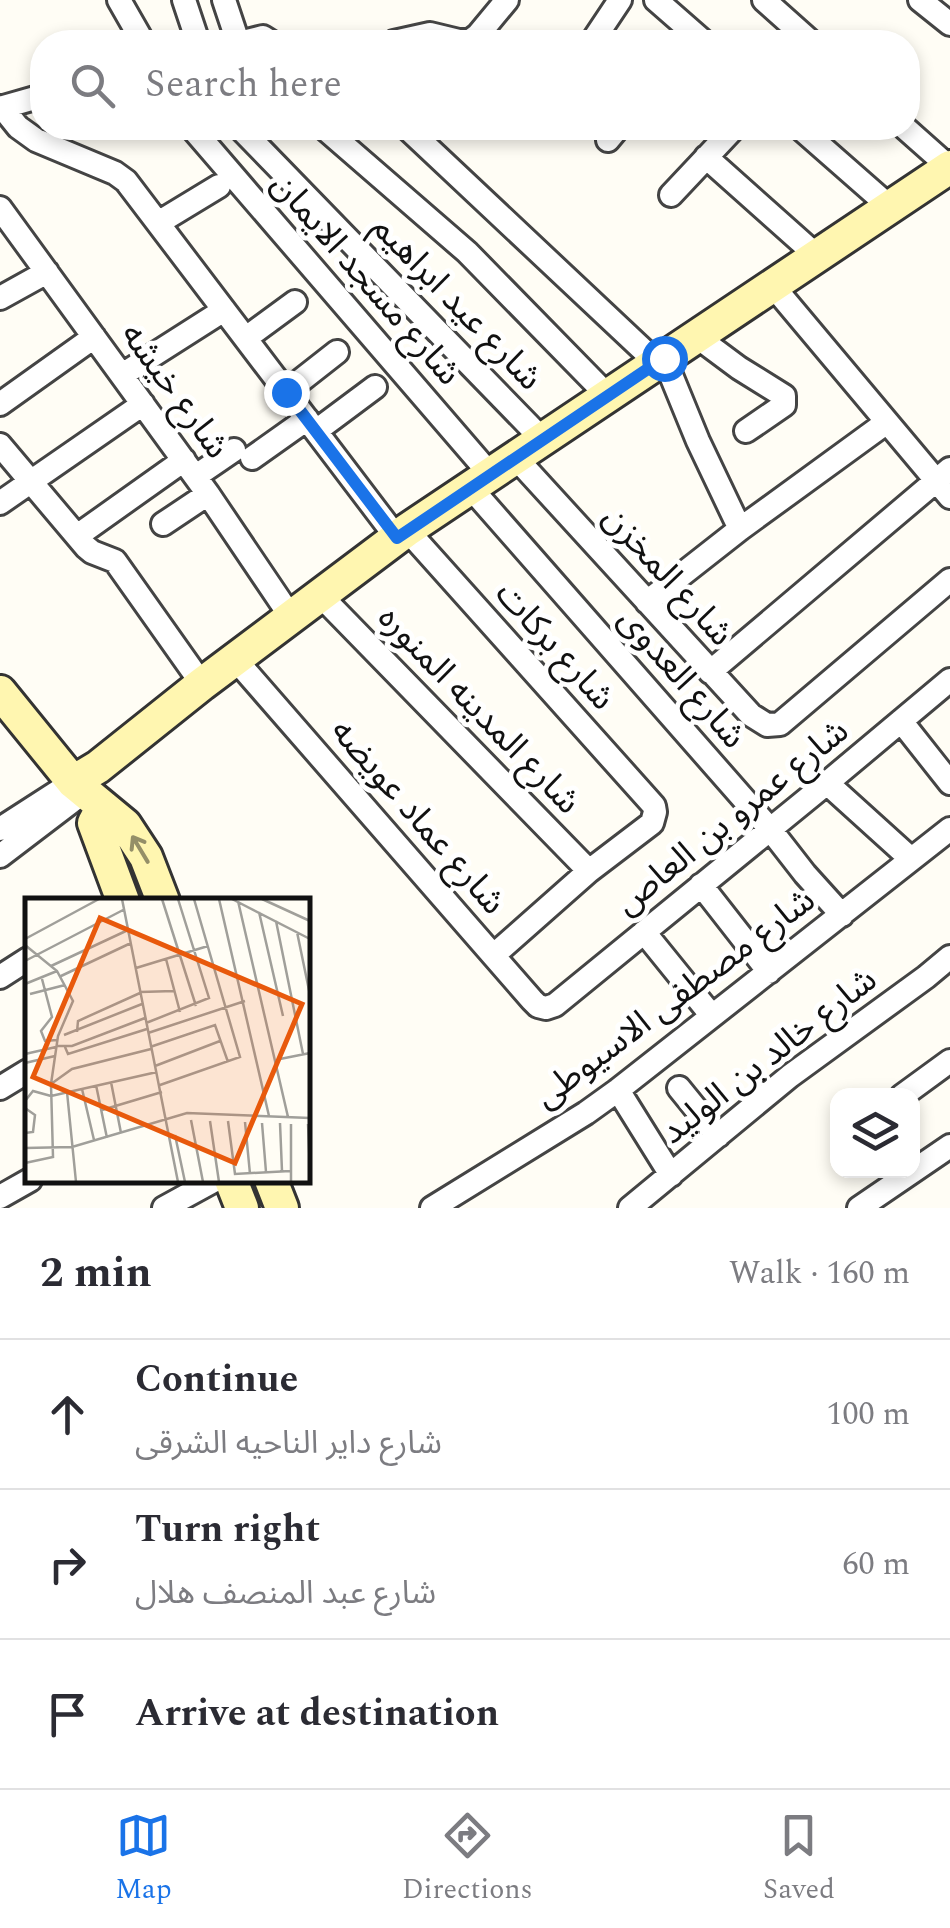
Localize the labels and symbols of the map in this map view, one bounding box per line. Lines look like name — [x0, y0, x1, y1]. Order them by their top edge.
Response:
street label: شارع مسجد الايمان — [258, 160, 474, 398]
street label: شارع عيد ابراهيم — [359, 203, 555, 403]
street label: شارع خيشه — [107, 312, 242, 470]
route start — [642, 336, 688, 382]
route end — [264, 370, 310, 416]
street label: شارع المخزن — [590, 493, 746, 659]
street label: شارع بركات — [482, 569, 628, 723]
street label: شارع المدينه المنوره — [365, 593, 593, 827]
street label: شارع العدوى — [605, 595, 759, 761]
street label: شارع عمرو بن العاص — [603, 706, 861, 928]
street label: شارع عماد عويضه — [317, 707, 518, 927]
one-way arrow — [130, 835, 150, 864]
street label: شارع مصطفى الاسيوطى — [523, 875, 827, 1122]
inset map — [25, 898, 310, 1183]
street label: شارع خالد بن الوليد — [649, 954, 889, 1158]

